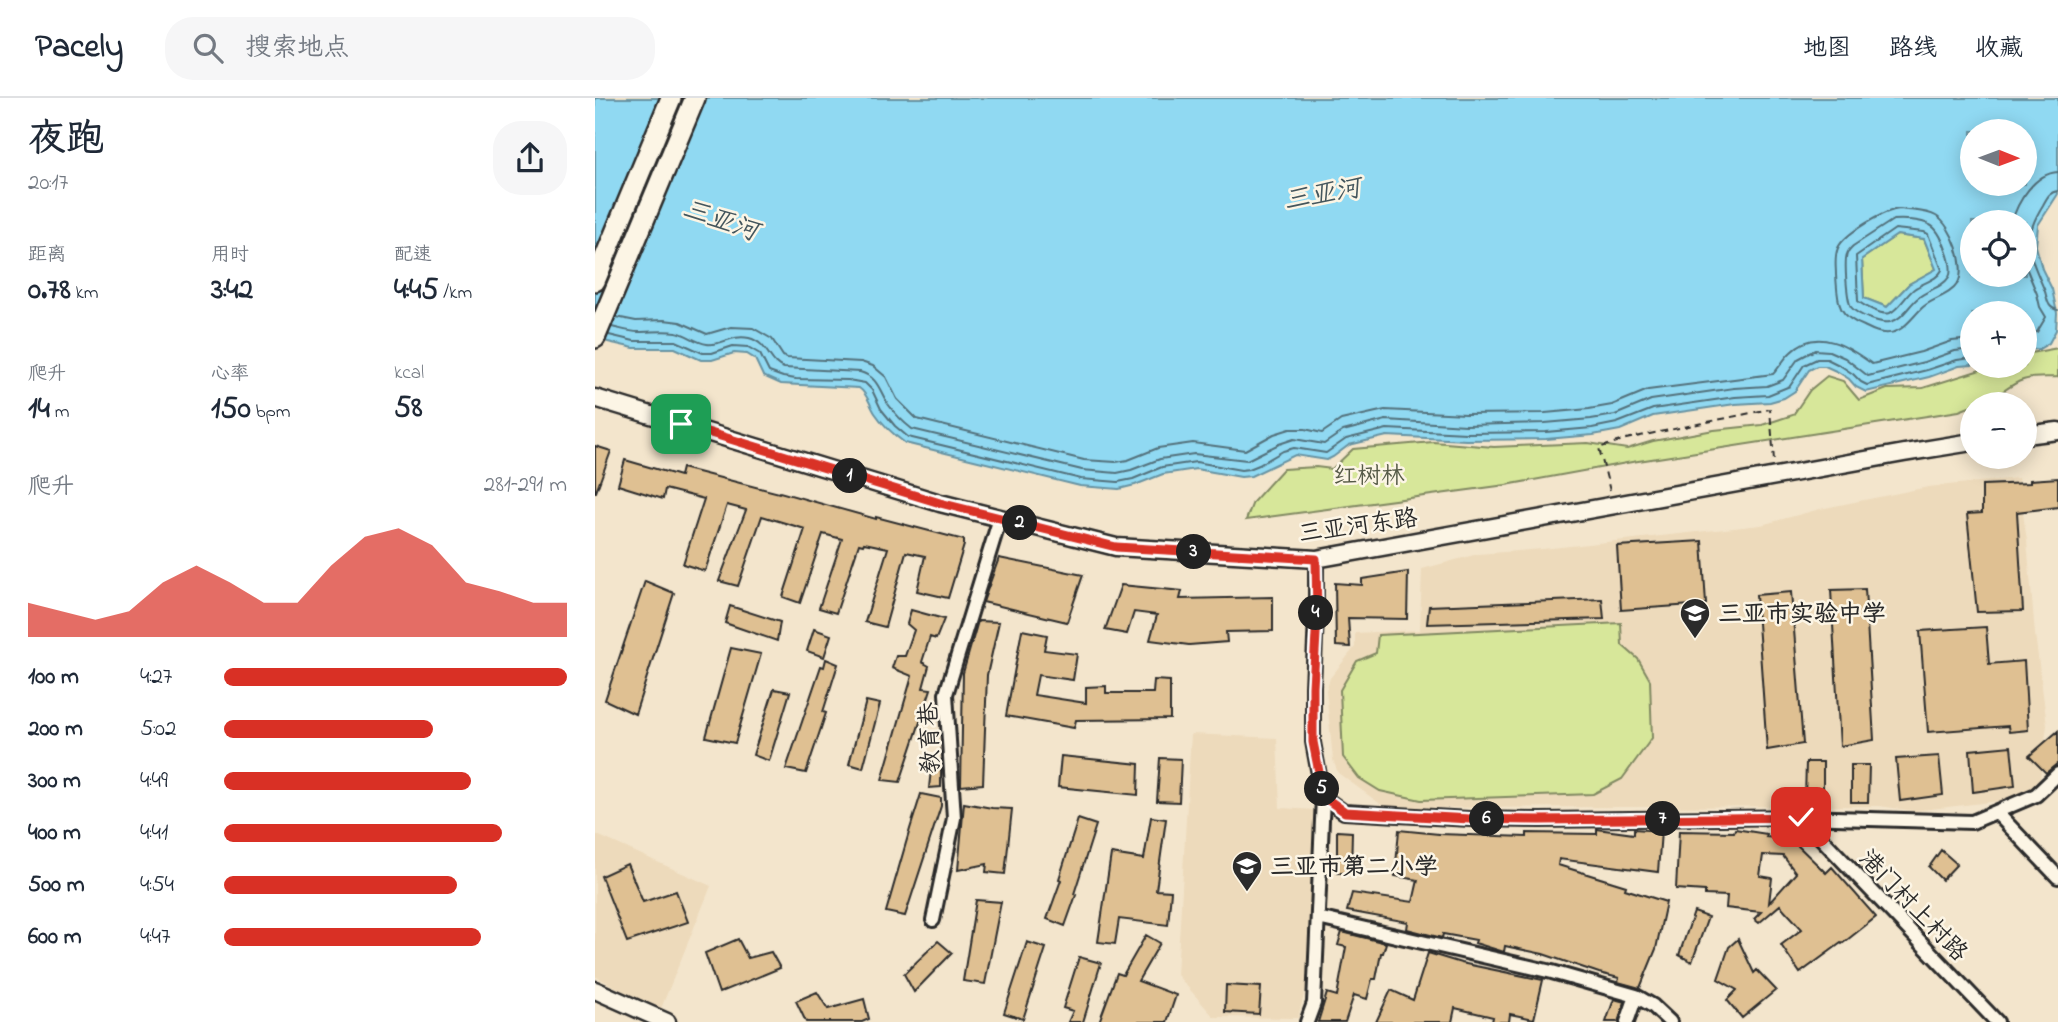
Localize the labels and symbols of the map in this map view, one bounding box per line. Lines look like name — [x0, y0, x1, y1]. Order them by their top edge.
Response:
north arrow — [1960, 119, 2037, 196]
water label: 三亚河 — [1281, 170, 1368, 221]
water label: 三亚河 — [677, 191, 767, 254]
pin — [651, 394, 711, 454]
pin: 1 — [833, 458, 867, 494]
park label: 红树林 — [1333, 460, 1405, 495]
street label: 三亚河东路 — [1296, 502, 1420, 553]
pin: 2 — [1003, 506, 1037, 540]
pin: 3 — [1177, 534, 1211, 570]
pin: 4 — [1299, 596, 1333, 630]
school or university icon: 三亚市实验中学 — [1678, 596, 1712, 640]
place label: 三亚市实验中学 — [1718, 598, 1886, 633]
street label: 教育巷 — [913, 701, 950, 775]
pin: 5 — [1305, 772, 1339, 806]
pin — [1771, 787, 1831, 847]
pin: 6 — [1469, 802, 1505, 836]
pin: 7 — [1645, 802, 1681, 836]
street label: 港门村上村路 — [1850, 843, 1975, 971]
school or university icon: 三亚市第二小学 — [1230, 849, 1264, 893]
place label: 三亚市第二小学 — [1270, 851, 1438, 886]

